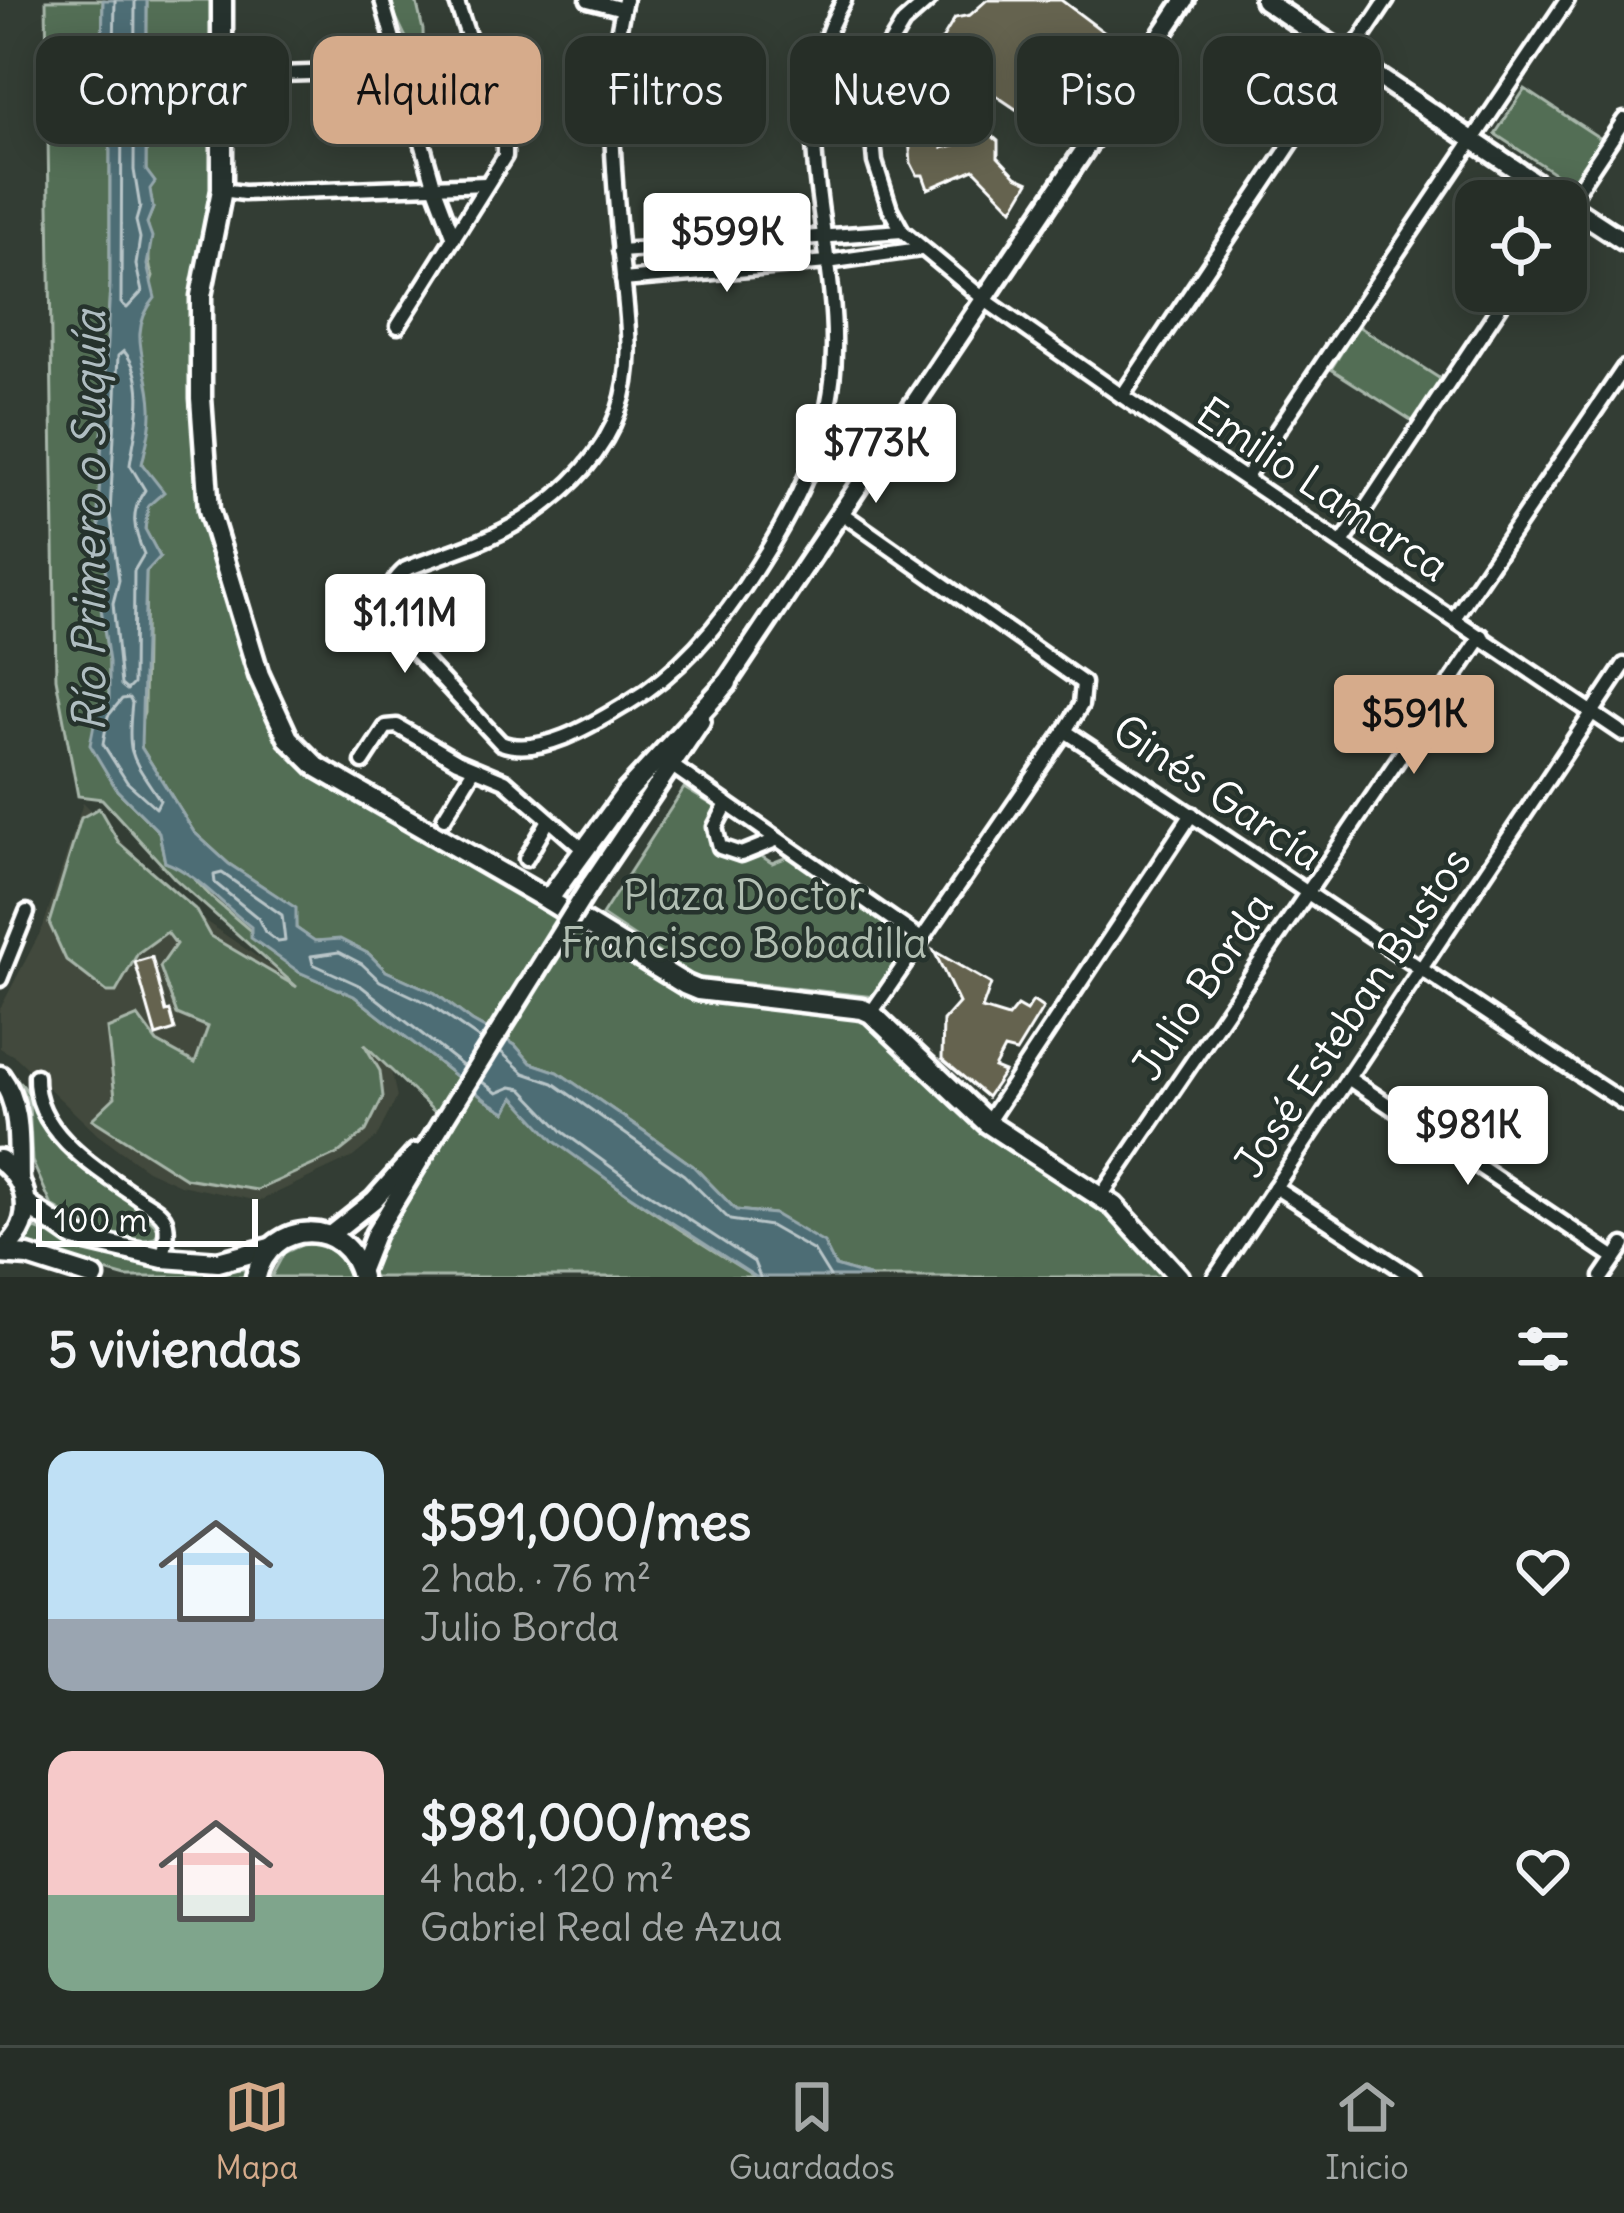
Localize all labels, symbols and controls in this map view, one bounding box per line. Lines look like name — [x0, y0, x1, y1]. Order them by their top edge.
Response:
chip: Comprar — [36, 36, 289, 144]
chip: Alquilar — [313, 36, 541, 144]
chip: Filtros — [565, 36, 766, 144]
chip: Nuevo — [790, 36, 993, 144]
chip: Piso — [1017, 36, 1179, 144]
chip: Casa — [1203, 36, 1381, 144]
map controls — [1455, 180, 1587, 312]
button: locate — [1455, 180, 1587, 312]
pin: $599K — [643, 193, 811, 295]
text: $599K — [671, 207, 783, 256]
water label: Río Primero o Suquía — [61, 308, 117, 732]
street label: Emilio Lamarca — [1187, 386, 1459, 592]
pin: $773K — [792, 404, 960, 506]
text: $773K — [823, 418, 929, 467]
pin: $1.11M — [307, 574, 503, 676]
text: $1.11M — [352, 588, 458, 637]
pin: $591K — [1330, 675, 1498, 777]
text: $591K — [1361, 689, 1467, 738]
street label: Ginés García — [1103, 703, 1333, 881]
street label: José Esteban Bustos — [1222, 837, 1482, 1187]
park label: Plaza Doctor Francisco Bobadilla — [561, 869, 927, 969]
street label: Julio Borda — [1120, 882, 1284, 1090]
pin: $981K — [1384, 1086, 1552, 1188]
text: $981K — [1415, 1100, 1521, 1149]
scale bar — [36, 1193, 258, 1246]
text: 100 m — [54, 1199, 147, 1241]
icon: filters — [1510, 1316, 1576, 1382]
text: 5 viviendas — [48, 1317, 301, 1381]
text: $591,000/mes — [420, 1490, 751, 1554]
icon: home — [144, 1499, 288, 1643]
icon: heart — [1510, 1538, 1576, 1604]
text: 2 hab. · 76 m² — [420, 1554, 651, 1603]
text: Julio Borda — [420, 1603, 619, 1652]
text: $981,000/mes — [420, 1790, 751, 1854]
icon: home — [144, 1799, 288, 1943]
icon: heart — [1510, 1838, 1576, 1904]
text: 4 hab. · 120 m² — [420, 1854, 674, 1903]
text: Gabriel Real de Azua — [420, 1903, 783, 1952]
tab: Mapa — [215, 2074, 298, 2188]
tab: Guardados — [729, 2074, 895, 2188]
tab: Inicio — [1325, 2074, 1409, 2188]

